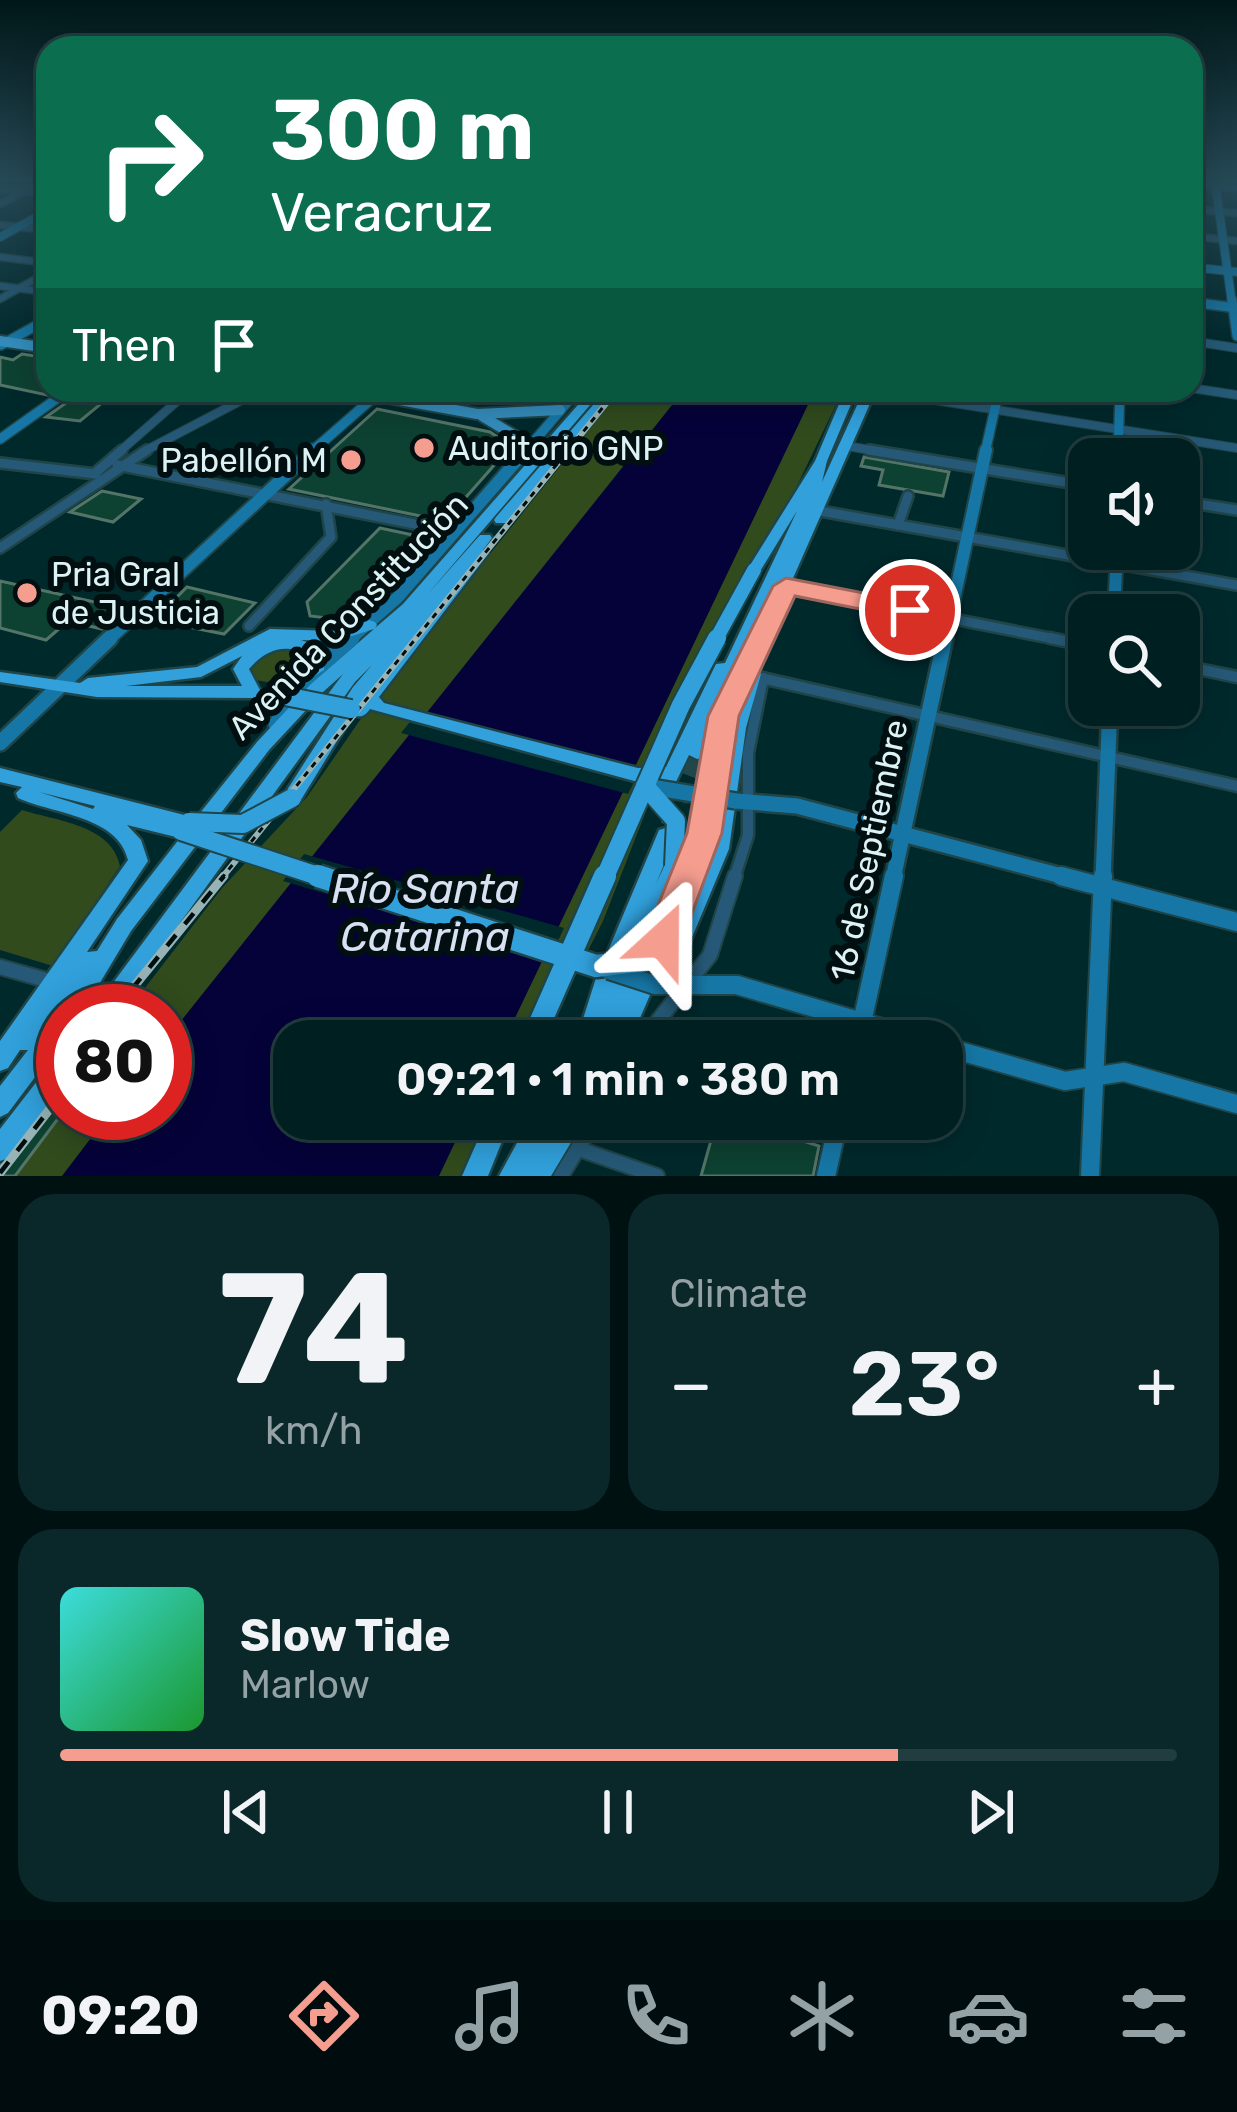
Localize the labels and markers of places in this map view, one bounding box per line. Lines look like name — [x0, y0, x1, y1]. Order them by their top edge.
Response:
place label: Auditorio GNP — [448, 429, 663, 468]
marker: Auditorio GNP — [411, 435, 437, 461]
place label: Pabellón M — [161, 441, 327, 480]
marker: Pabellón M — [338, 447, 364, 473]
place label: Pria Gral de Justicia — [51, 555, 220, 632]
pin — [859, 559, 961, 661]
marker: Pria Gral de Justicia — [14, 580, 40, 606]

